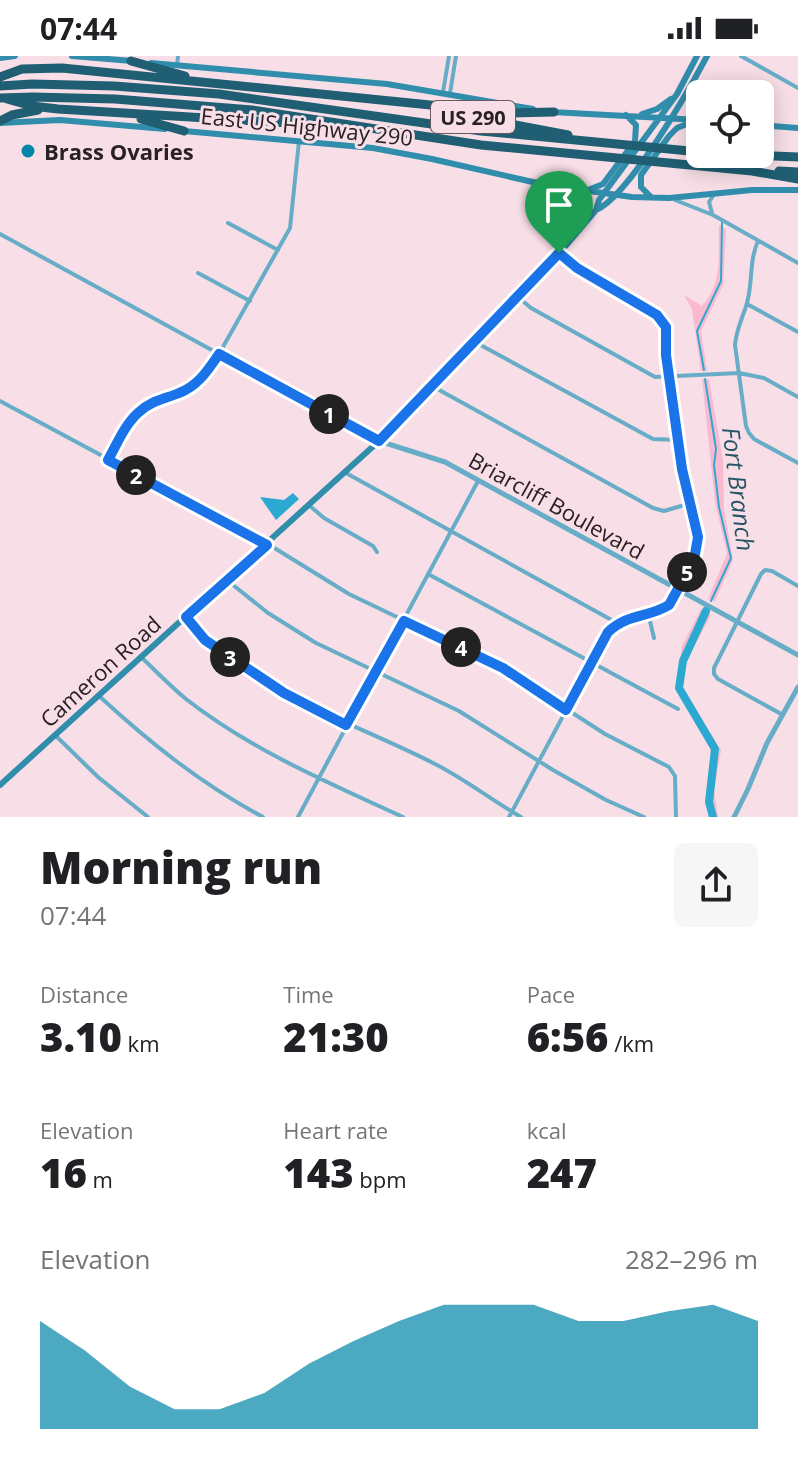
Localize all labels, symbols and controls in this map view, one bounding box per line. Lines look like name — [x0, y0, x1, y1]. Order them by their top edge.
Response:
text: 07:44 — [40, 8, 117, 49]
map controls — [686, 80, 774, 168]
button: locate — [686, 80, 774, 168]
street label: East US Highway 290 — [199, 100, 415, 152]
road number: US 290 — [431, 101, 515, 133]
place label: Brass Ovaries — [44, 136, 194, 166]
marker: Brass Ovaries — [19, 142, 37, 160]
pin — [525, 171, 593, 253]
icon: arrive — [537, 183, 581, 227]
pin: 1 — [309, 394, 349, 434]
text: 1 — [323, 399, 335, 429]
water label: Fort Branch — [715, 425, 763, 553]
street label: Briarcliff Boulevard — [464, 444, 650, 566]
pin: 2 — [116, 455, 156, 495]
text: 2 — [130, 460, 142, 490]
pin: 5 — [667, 552, 707, 592]
text: 5 — [681, 557, 693, 587]
street label: Cameron Road — [33, 609, 167, 733]
pin: 4 — [441, 627, 481, 667]
text: 4 — [455, 632, 467, 662]
pin: 3 — [210, 637, 250, 677]
text: 3 — [224, 642, 236, 672]
text: Morning run — [40, 837, 322, 897]
button: share — [674, 843, 758, 927]
text: 07:44 — [40, 897, 106, 933]
text: Distance — [40, 979, 128, 1009]
text: Time — [283, 979, 334, 1009]
text: Pace — [527, 979, 575, 1009]
text: 3.10 — [40, 1009, 122, 1064]
text: 21:30 — [283, 1009, 389, 1064]
text: 6:56 — [527, 1009, 609, 1064]
text: km — [122, 1028, 160, 1058]
text: /km — [609, 1028, 654, 1058]
text: Elevation — [40, 1115, 133, 1145]
text: Heart rate — [283, 1115, 388, 1145]
text: kcal — [527, 1115, 567, 1145]
text: 16 — [40, 1145, 87, 1200]
text: 143 — [283, 1145, 354, 1200]
text: 247 — [527, 1145, 597, 1200]
text: m — [87, 1164, 113, 1194]
text: bpm — [354, 1164, 407, 1194]
text: Elevation — [40, 1241, 150, 1277]
text: 282–296 m — [625, 1241, 758, 1277]

